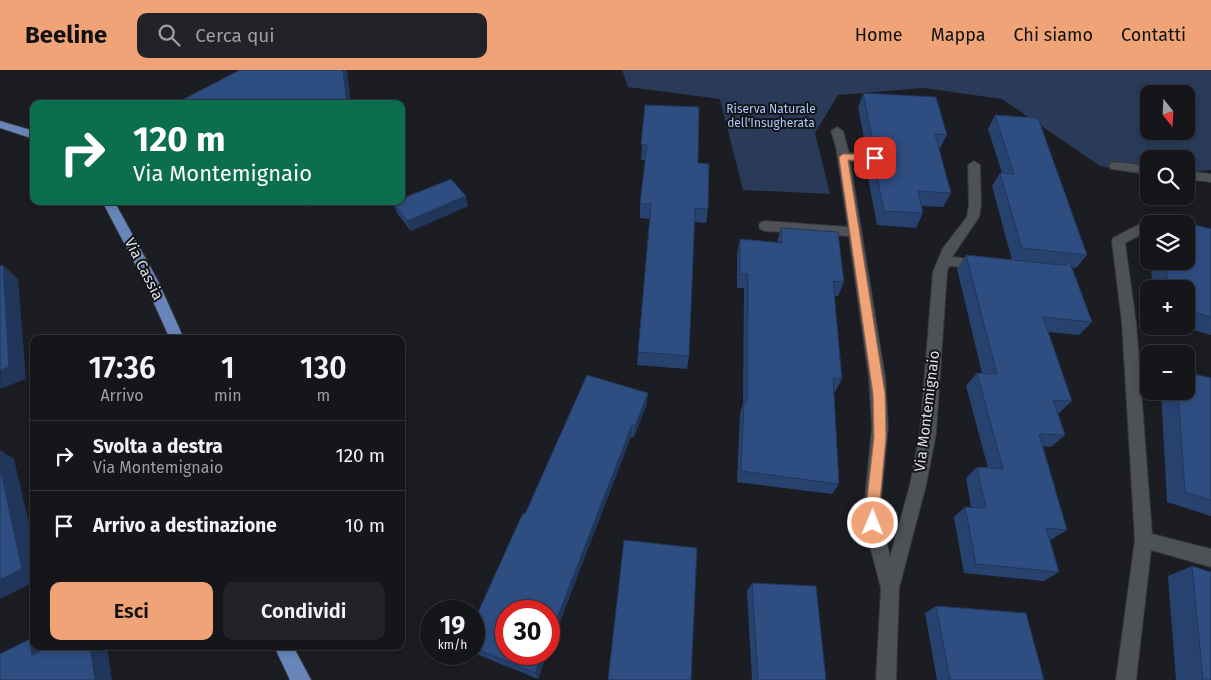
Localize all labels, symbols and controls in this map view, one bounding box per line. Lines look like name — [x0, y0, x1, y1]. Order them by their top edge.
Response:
search box — [137, 13, 487, 58]
text: Beeline — [25, 21, 107, 49]
icon: search — [155, 21, 183, 49]
text: Cerca qui — [195, 24, 275, 47]
text: Home — [855, 24, 903, 46]
text: Mappa — [931, 24, 985, 46]
text: Chi siamo — [1013, 24, 1093, 46]
text: Contatti — [1121, 24, 1186, 46]
north arrow — [1140, 85, 1195, 140]
map controls — [1140, 85, 1195, 400]
park label: Riserva Naturale dell'Insugherata — [726, 102, 816, 130]
text: 120 m — [133, 118, 226, 160]
icon: right — [50, 120, 115, 185]
pin — [854, 137, 896, 179]
icon: arrive — [861, 144, 889, 172]
button: search — [1140, 150, 1195, 205]
text: Via Montemignaio — [133, 160, 312, 187]
button: layers — [1140, 215, 1195, 270]
street label: Via Cassia — [121, 235, 167, 303]
button: + — [1140, 280, 1195, 335]
button: − — [1140, 345, 1195, 400]
street label: Via Montemignaio — [911, 349, 943, 473]
text: 17:36 — [88, 350, 156, 386]
text: 1 — [221, 350, 235, 386]
text: 130 — [300, 350, 347, 386]
text: Arrivo — [100, 386, 144, 405]
text: min — [214, 386, 242, 405]
text: m — [316, 386, 330, 405]
text: Svolta a destra — [93, 435, 223, 458]
icon: right — [50, 442, 78, 470]
text: 120 m — [335, 444, 385, 467]
text: Via Montemignaio — [93, 458, 223, 477]
position arrow — [846, 496, 898, 548]
icon: arrive — [50, 512, 78, 540]
text: Arrivo a destinazione — [93, 514, 277, 537]
text: 10 m — [345, 514, 385, 537]
button: Esci — [50, 582, 213, 640]
button: Condividi — [223, 582, 385, 640]
speed limit sign: 30 — [495, 600, 560, 665]
text: 19 — [440, 611, 465, 641]
text: km/h — [438, 638, 467, 652]

